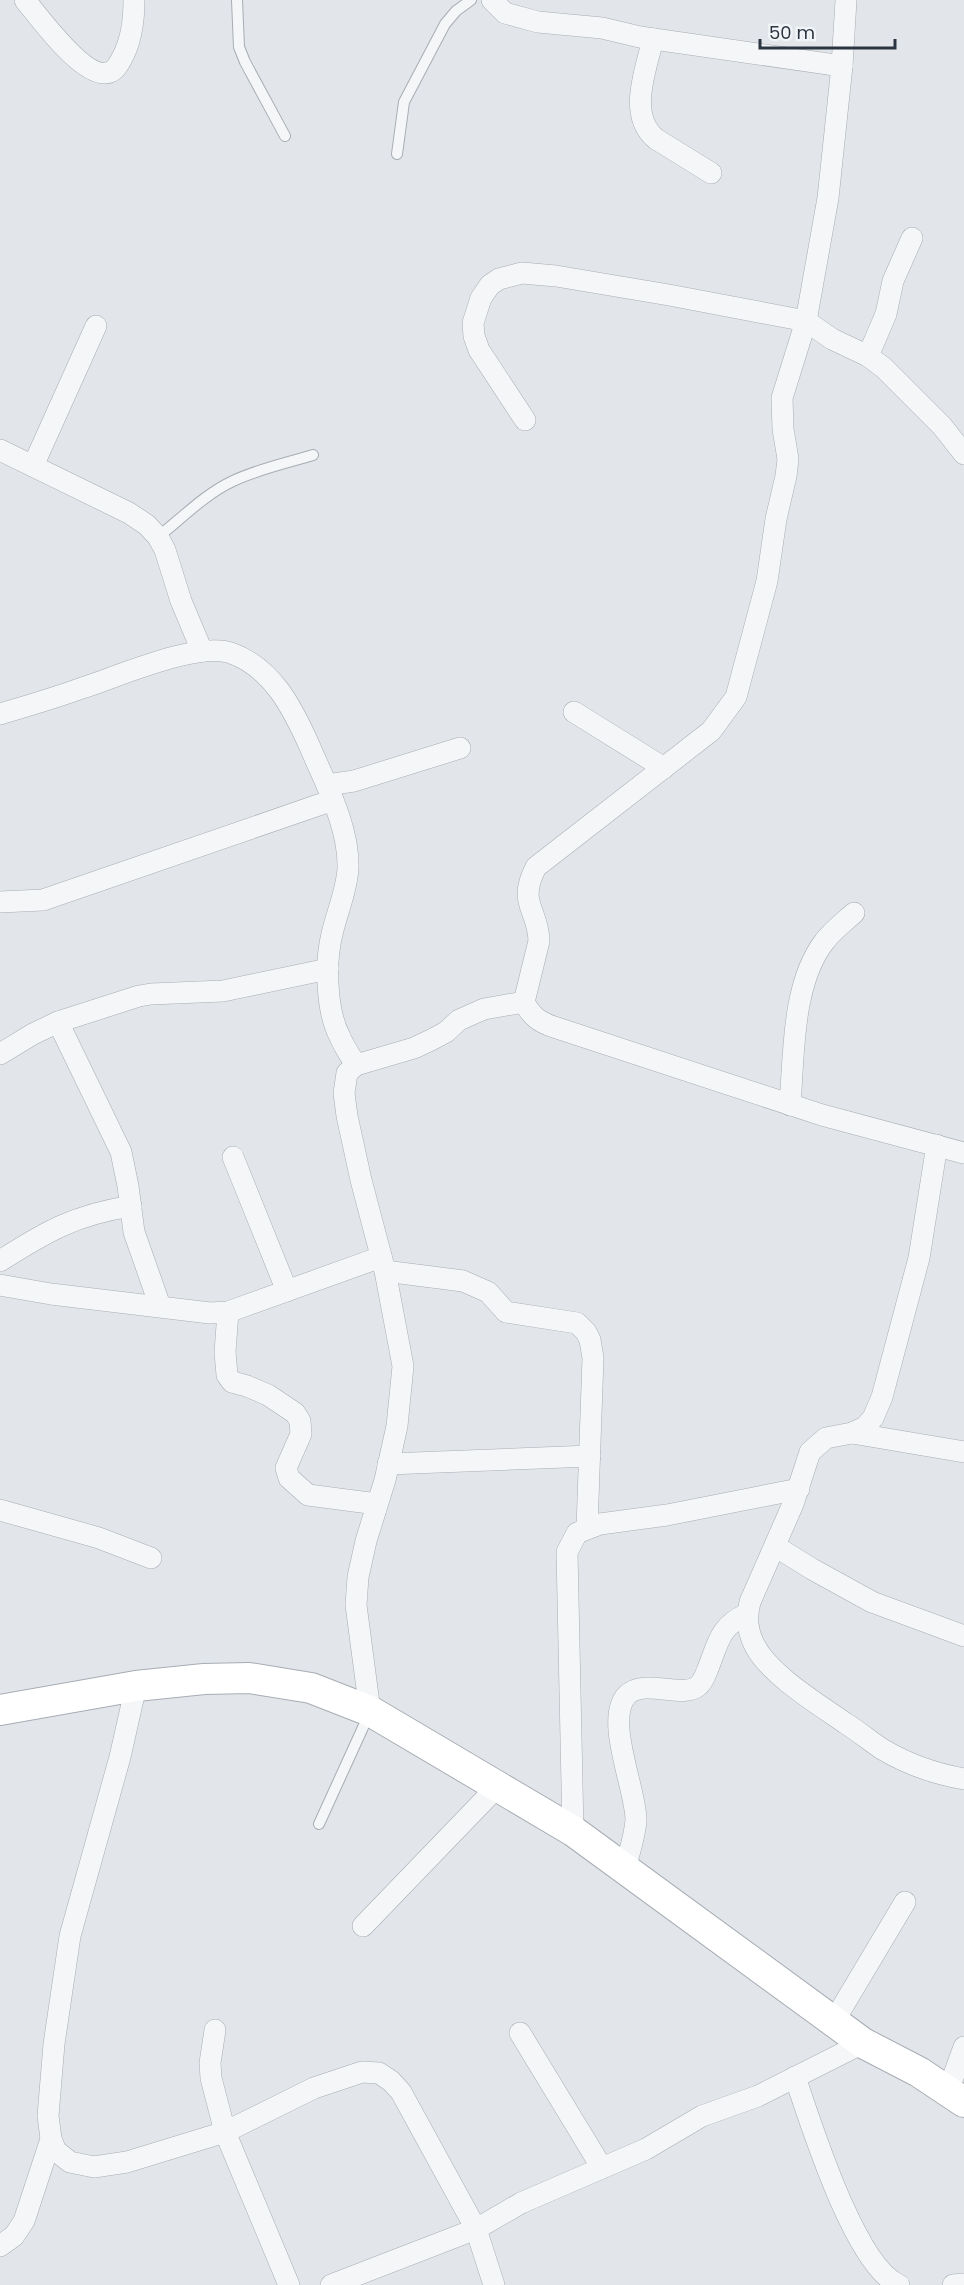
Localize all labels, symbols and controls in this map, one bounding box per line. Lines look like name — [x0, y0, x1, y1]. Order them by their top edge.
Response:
scale bar — [760, 12, 895, 50]
text: 50 m — [769, 20, 815, 45]

